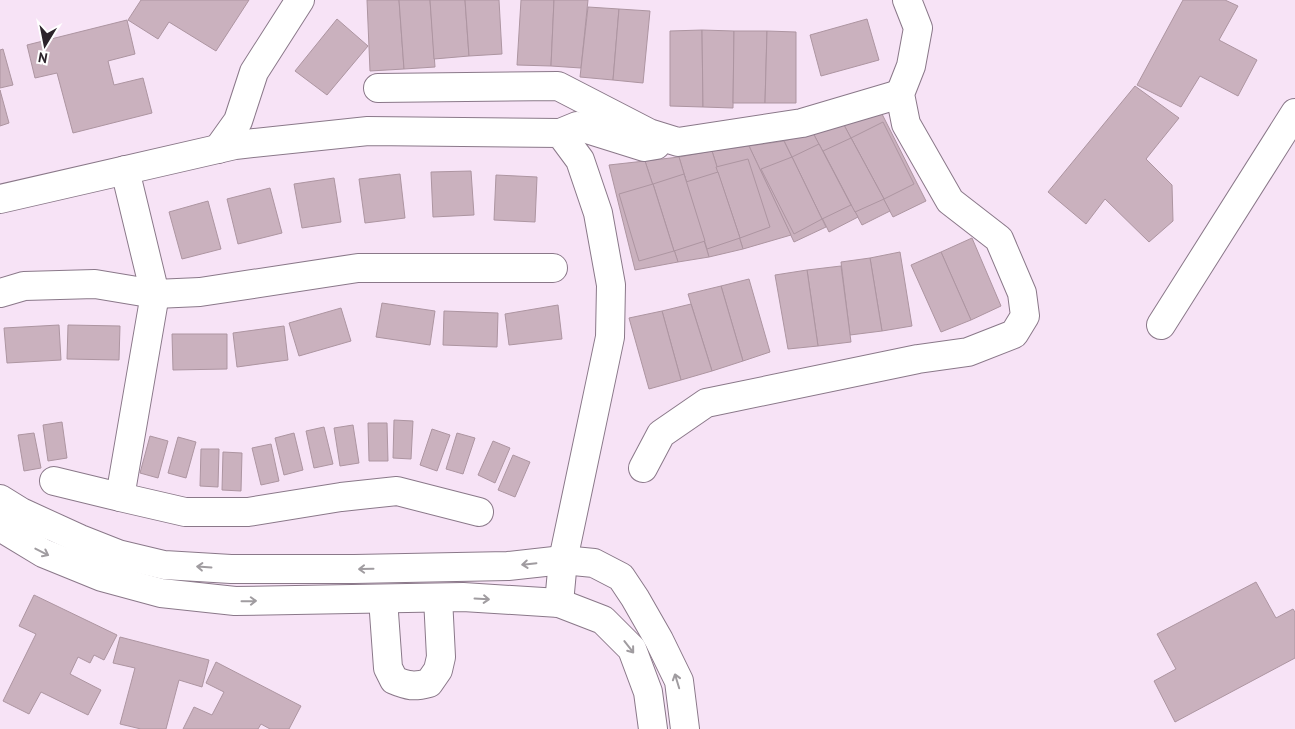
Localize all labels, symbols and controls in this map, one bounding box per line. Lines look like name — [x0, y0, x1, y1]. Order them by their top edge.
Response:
north arrow — [20, 20, 70, 70]
text: N — [37, 48, 49, 67]
one-way arrow — [34, 548, 49, 557]
one-way arrow — [521, 559, 537, 569]
one-way arrow — [196, 563, 212, 572]
one-way arrow — [358, 564, 374, 574]
one-way arrow — [473, 594, 489, 603]
one-way arrow — [241, 596, 257, 605]
one-way arrow — [624, 640, 634, 654]
one-way arrow — [672, 673, 682, 689]

